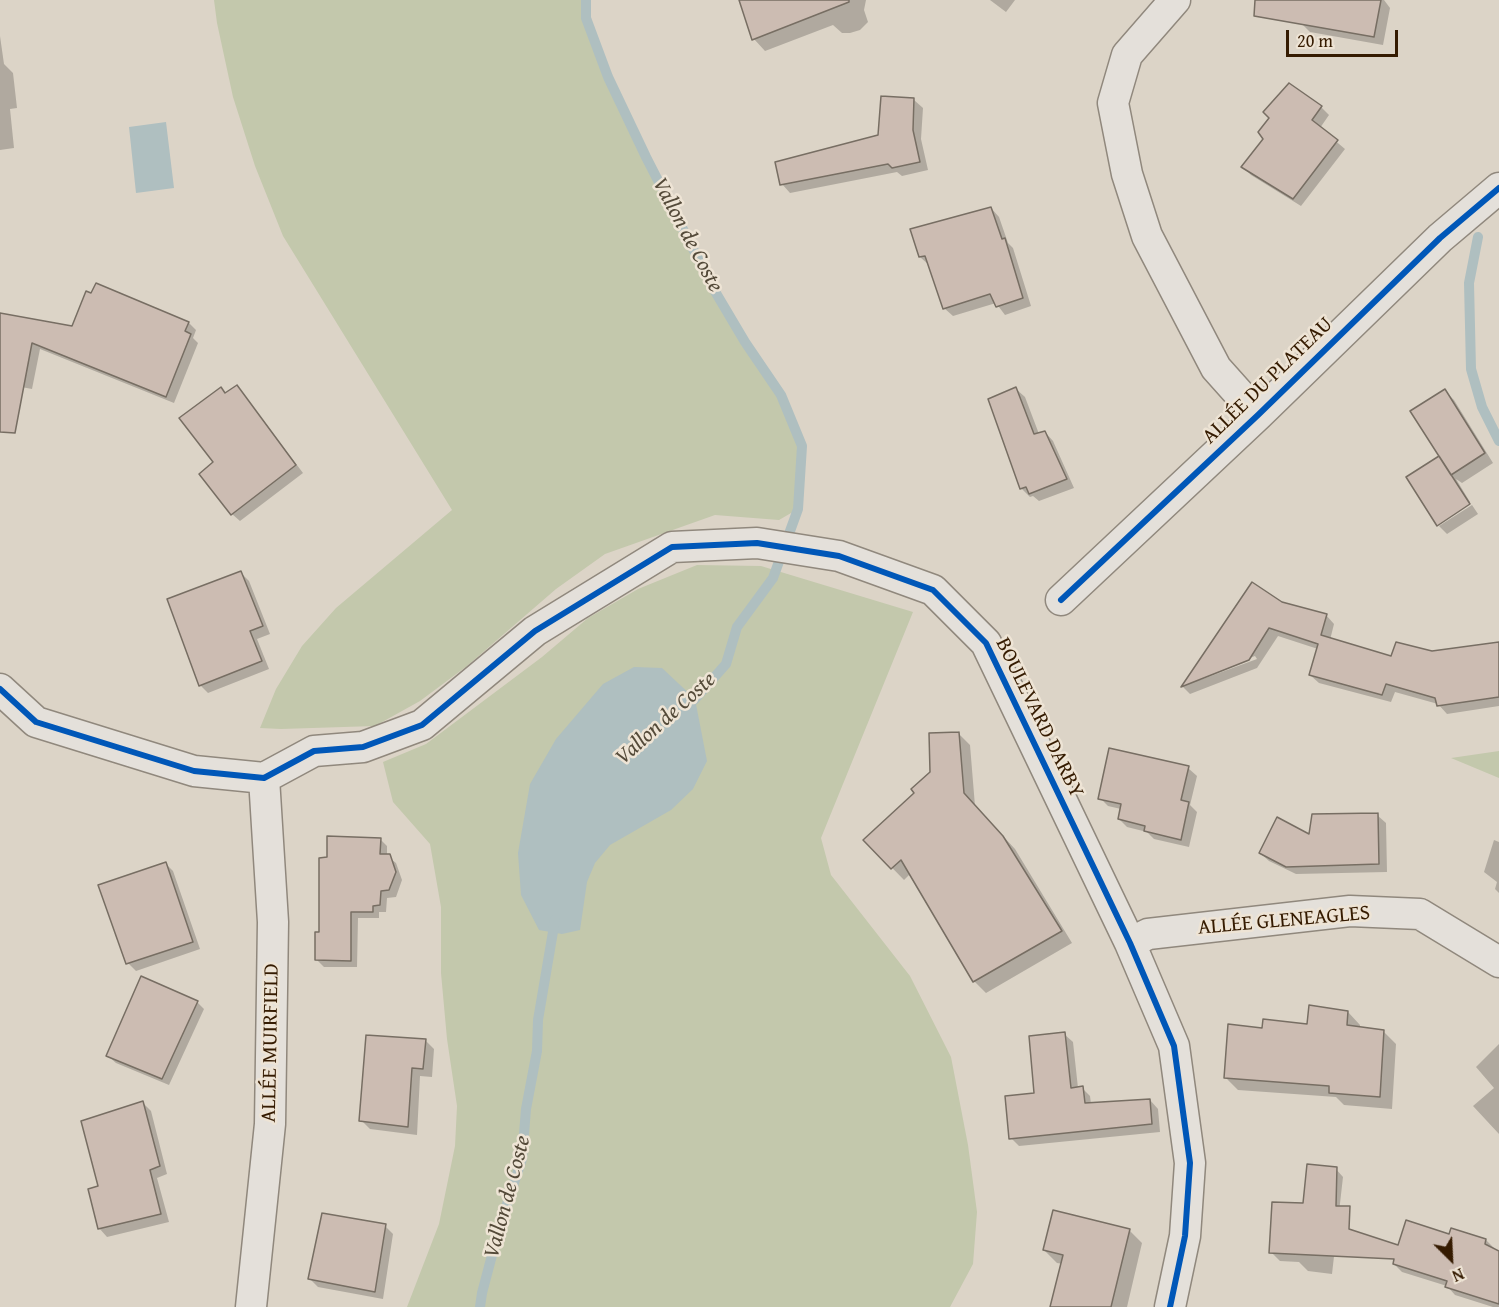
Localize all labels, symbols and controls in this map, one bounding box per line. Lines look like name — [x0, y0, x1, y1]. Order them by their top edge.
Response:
scale bar — [1289, 18, 1402, 56]
text: 20 m — [1297, 27, 1333, 54]
water label: Vallon de Coste — [646, 173, 728, 297]
street label: ALLÉE DU PLATEAU — [1198, 312, 1338, 450]
street label: BOULEVARD DARBY — [989, 634, 1089, 802]
water label: Vallon de Coste — [610, 667, 722, 771]
street label: ALLÉE GLENEAGLES — [1197, 901, 1371, 941]
street label: ALLÉE MUIRFIELD — [257, 963, 285, 1123]
water label: Vallon de Coste — [479, 1133, 537, 1261]
north arrow — [1421, 1229, 1481, 1289]
text: N — [1449, 1262, 1468, 1289]

